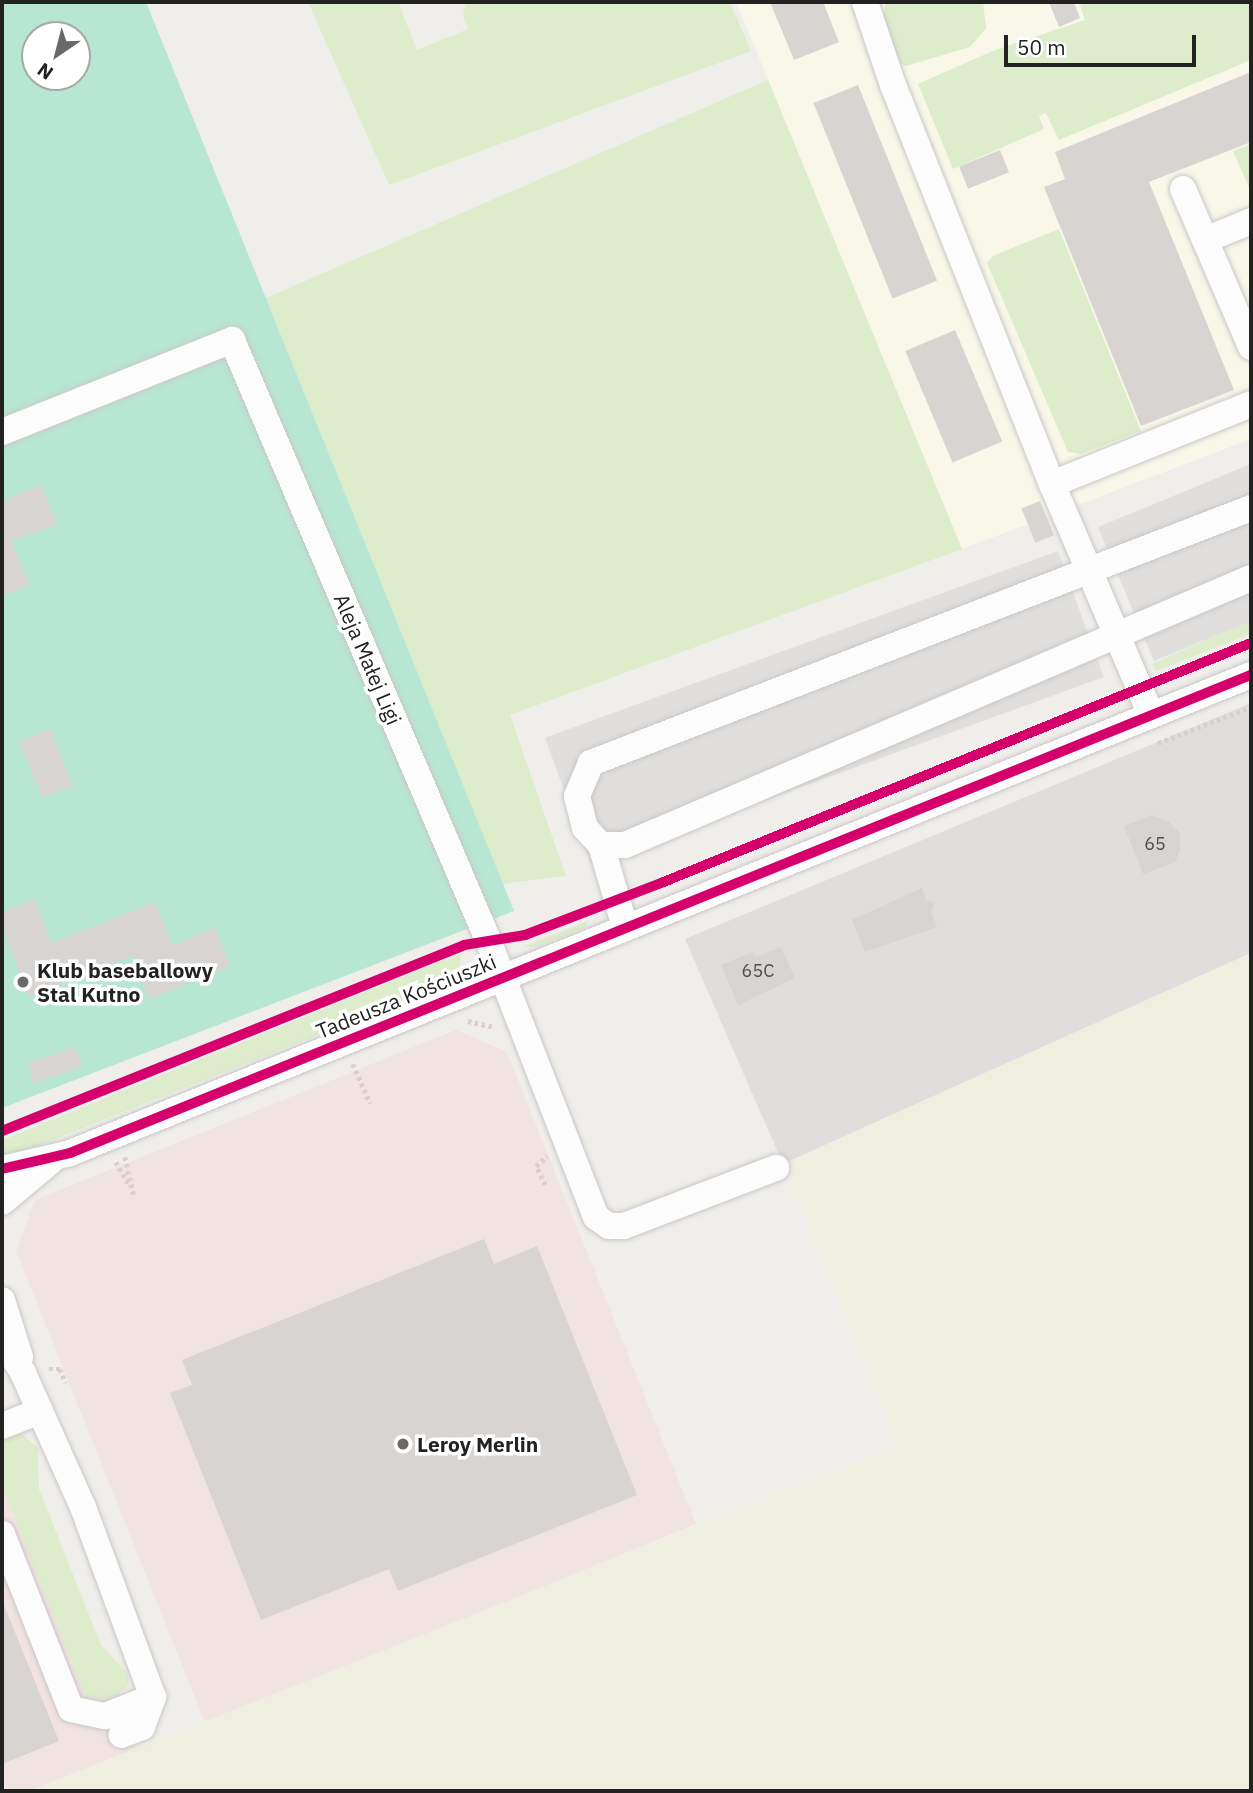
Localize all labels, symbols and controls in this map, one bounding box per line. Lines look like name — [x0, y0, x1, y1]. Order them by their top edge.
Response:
north arrow — [21, 21, 91, 91]
scale bar — [1008, 21, 1200, 65]
text: 50 m — [1017, 33, 1066, 61]
text: N — [33, 58, 58, 85]
street label: Aleja Małej Ligi — [329, 590, 407, 728]
house number: 65 — [1144, 833, 1166, 855]
street label: Tadeusza Kościuszki — [312, 948, 500, 1044]
place label: Klub baseballowy Stal Kutno — [37, 957, 213, 1007]
house number: 65C — [742, 960, 774, 982]
marker: Klub baseballowy Stal Kutno — [15, 974, 31, 990]
place label: Leroy Merlin — [417, 1431, 538, 1457]
marker: Leroy Merlin — [395, 1436, 411, 1452]

